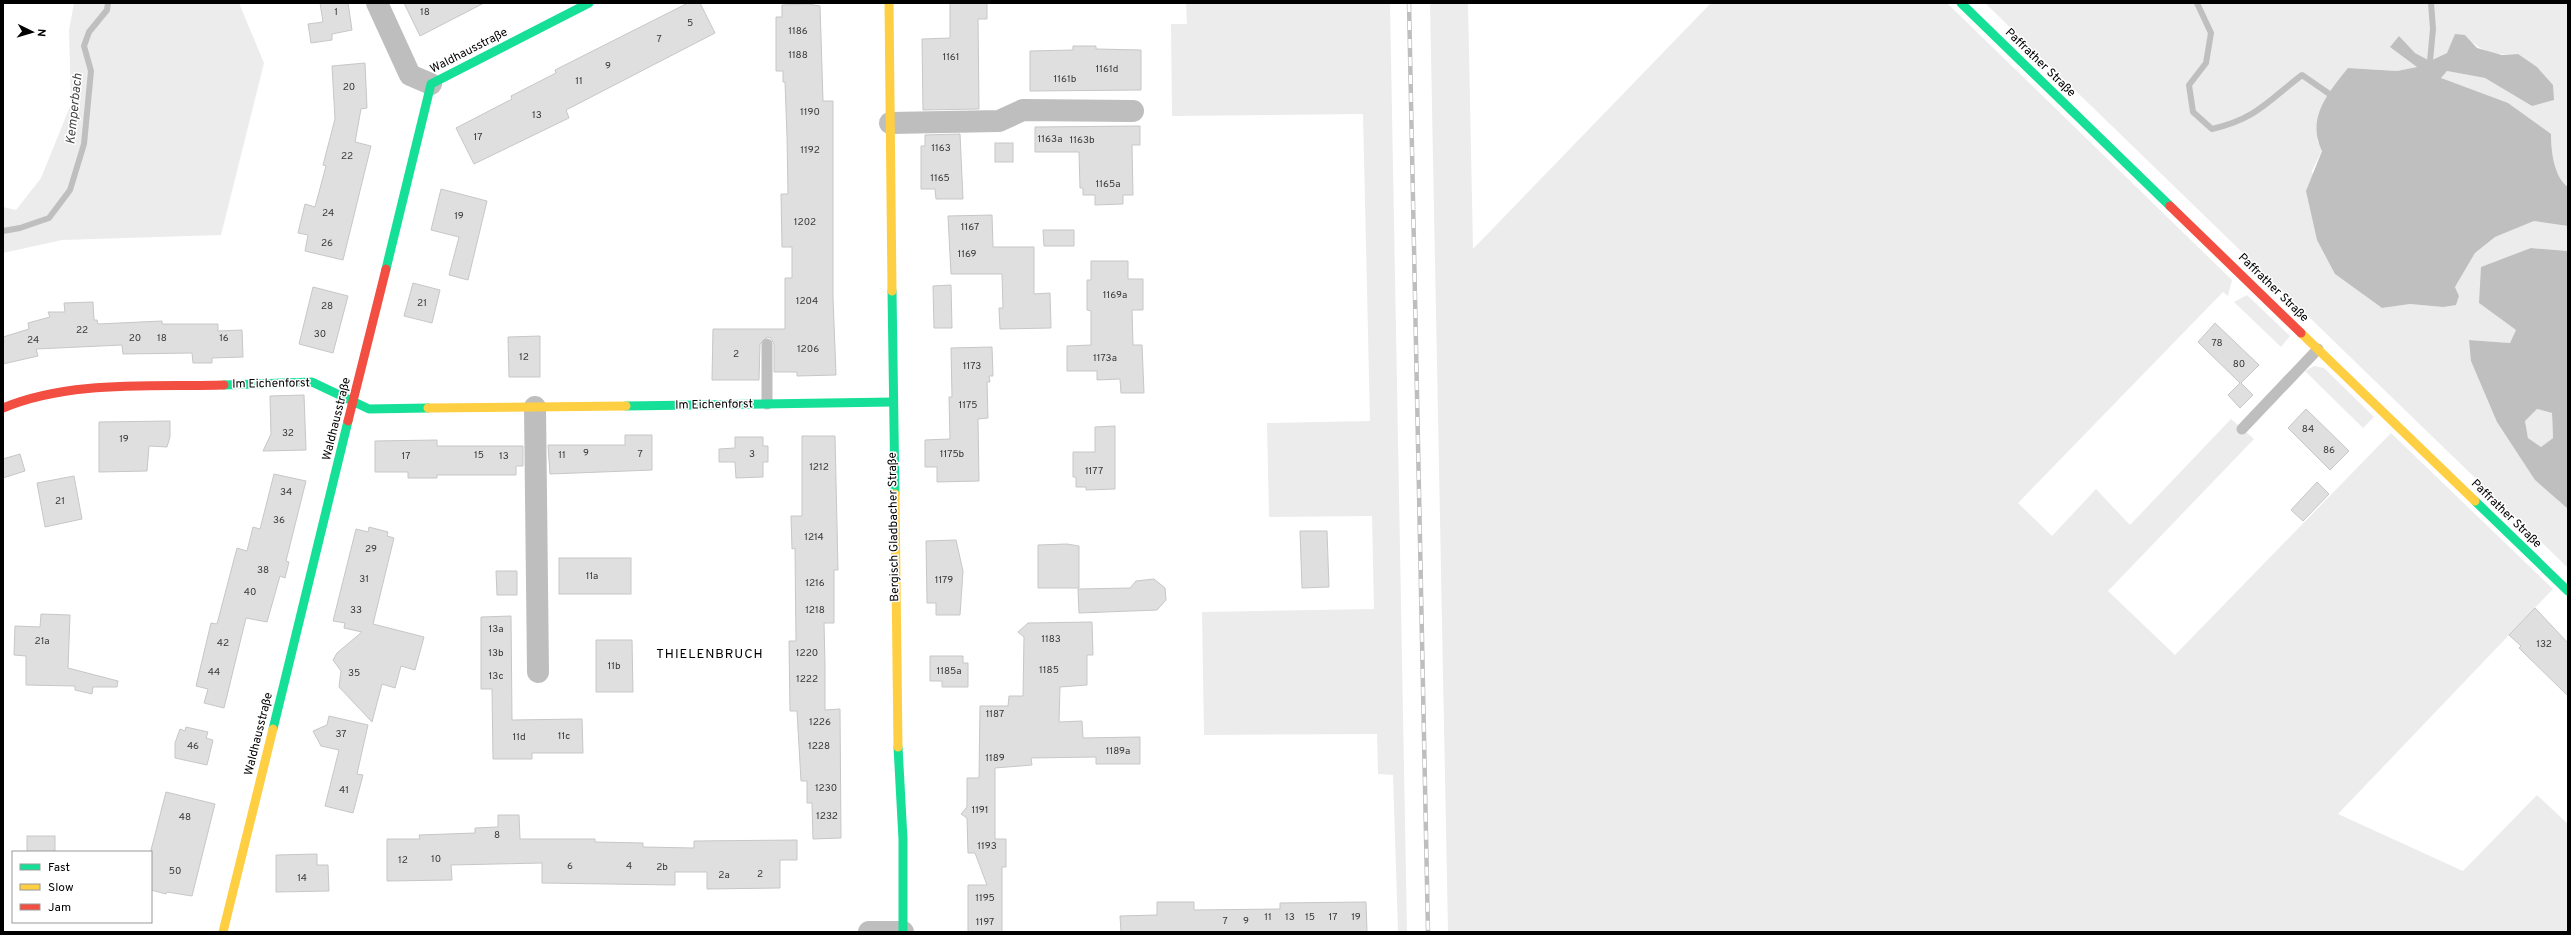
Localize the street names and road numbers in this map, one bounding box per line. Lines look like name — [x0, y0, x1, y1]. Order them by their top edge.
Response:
street label: Waldhausstraße — [428, 25, 510, 77]
street label: Paffrather Straße — [2001, 25, 2079, 101]
street label: Paffrather Straße — [2234, 250, 2312, 326]
street label: Im Eichenforst — [232, 375, 310, 393]
street label: Waldhausstraße — [319, 376, 355, 462]
street label: Im Eichenforst — [675, 396, 753, 414]
street label: Bergisch Gladbacher Straße — [885, 452, 903, 602]
street label: Paffrather Straße — [2467, 476, 2545, 552]
street label: Waldhausstraße — [241, 691, 277, 777]

